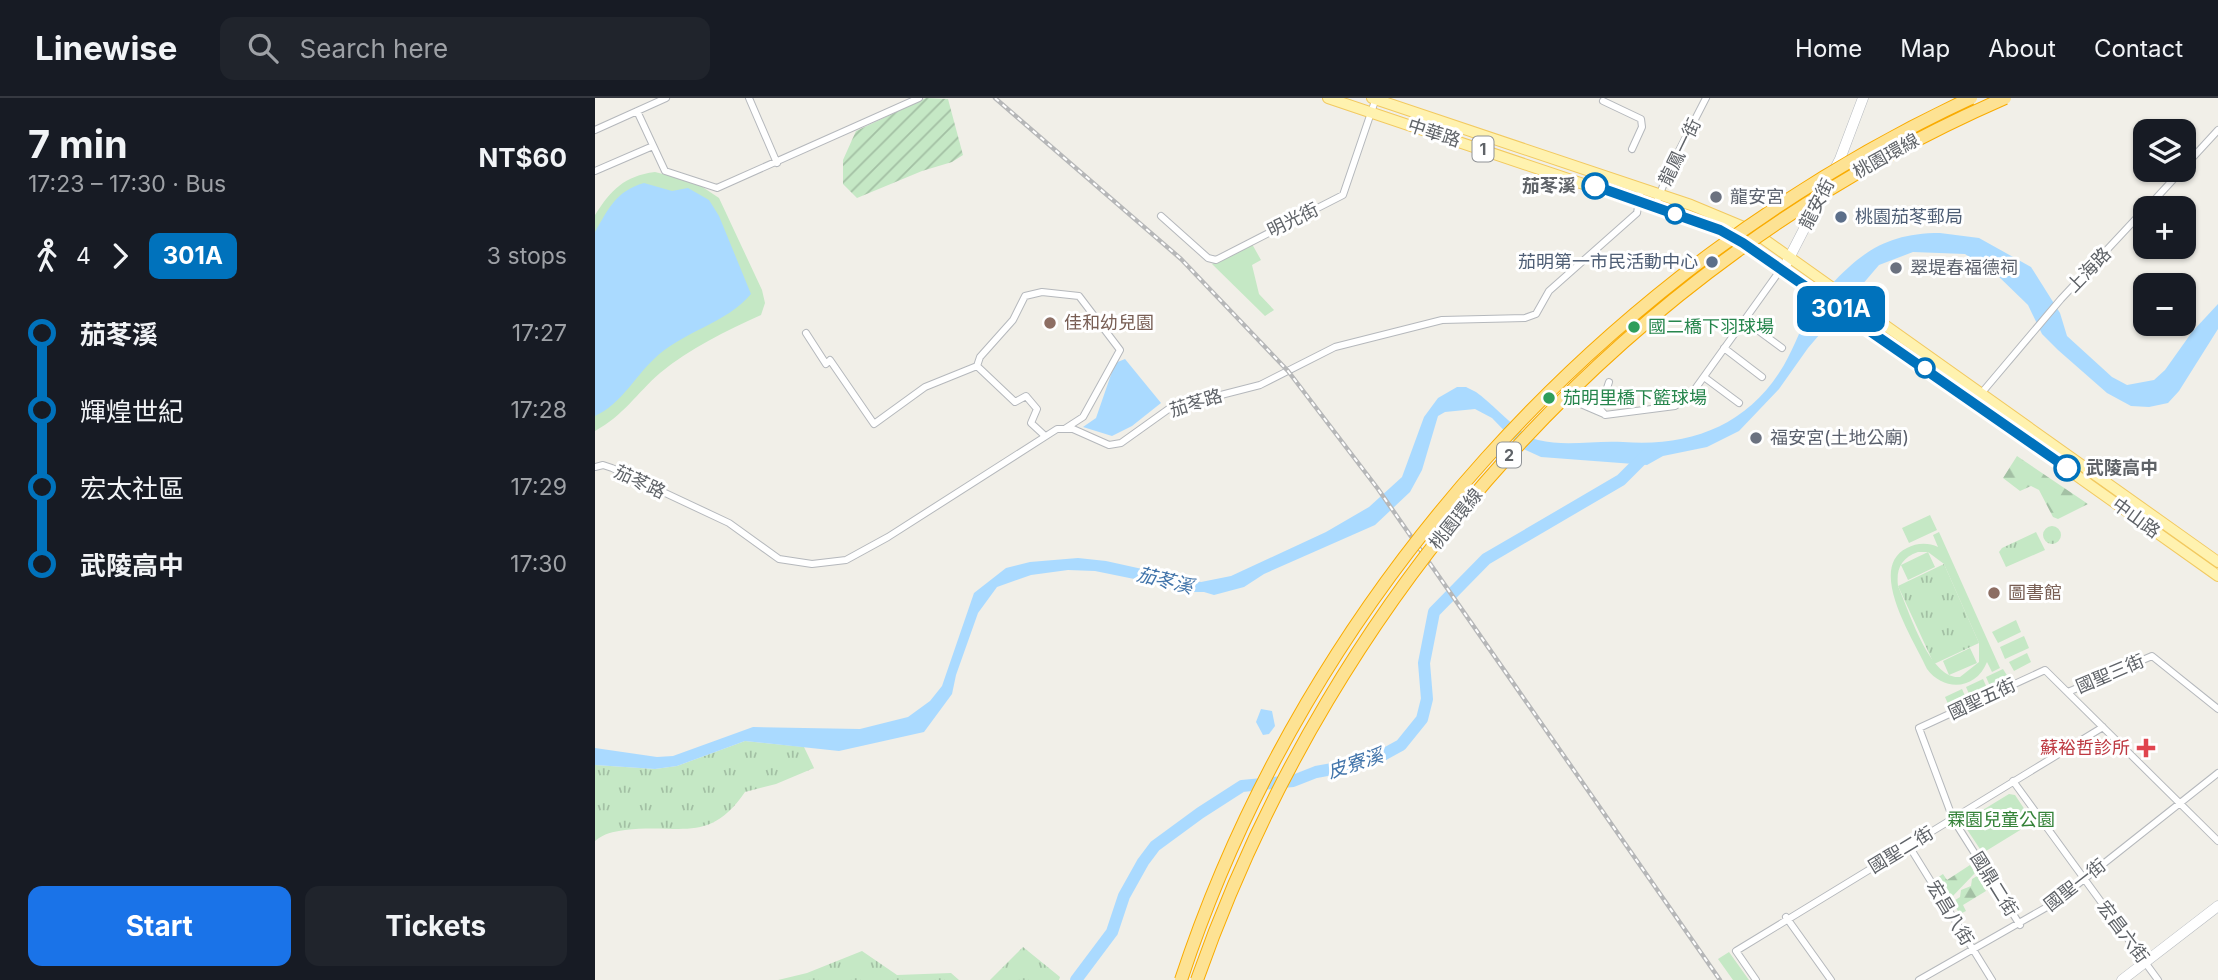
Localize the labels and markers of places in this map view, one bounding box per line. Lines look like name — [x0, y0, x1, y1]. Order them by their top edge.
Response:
marker: 茄苳溪 — [1582, 173, 1608, 199]
place label: 茄苳溪 — [1522, 175, 1576, 196]
place label: 龍安宮 — [1730, 186, 1784, 207]
marker: 龍安宮 — [1708, 189, 1724, 205]
unlabelled marker — [1665, 204, 1685, 224]
place label: 桃園茄苳郵局 — [1855, 206, 1963, 227]
marker: 桃園茄苳郵局 — [1833, 209, 1849, 225]
place label: 茄明第一市民活動中心 — [1518, 251, 1698, 272]
marker: 茄明第一市民活動中心 — [1704, 254, 1720, 270]
place label: 翠堤春福德祠 — [1910, 257, 2018, 278]
marker: 翠堤春福德祠 — [1888, 260, 1904, 276]
place label: 佳和幼兒園 — [1064, 312, 1154, 333]
marker: 佳和幼兒園 — [1042, 315, 1058, 331]
place label: 國二橋下羽球場 — [1648, 316, 1774, 337]
marker: 國二橋下羽球場 — [1626, 319, 1642, 335]
unlabelled marker — [1915, 358, 1935, 378]
place label: 茄明里橋下籃球場 — [1563, 387, 1707, 408]
marker: 茄明里橋下籃球場 — [1541, 390, 1557, 406]
place label: 福安宮(土地公廟) — [1770, 427, 1909, 448]
marker: 福安宮(土地公廟) — [1748, 430, 1764, 446]
marker: 武陵高中 — [2054, 455, 2080, 481]
place label: 武陵高中 — [2086, 457, 2158, 478]
place label: 圖書館 — [2008, 582, 2062, 603]
marker: 圖書館 — [1986, 585, 2002, 601]
place label: 蘇裕哲診所 — [2040, 737, 2130, 758]
marker: 蘇裕哲診所 — [2136, 738, 2156, 758]

